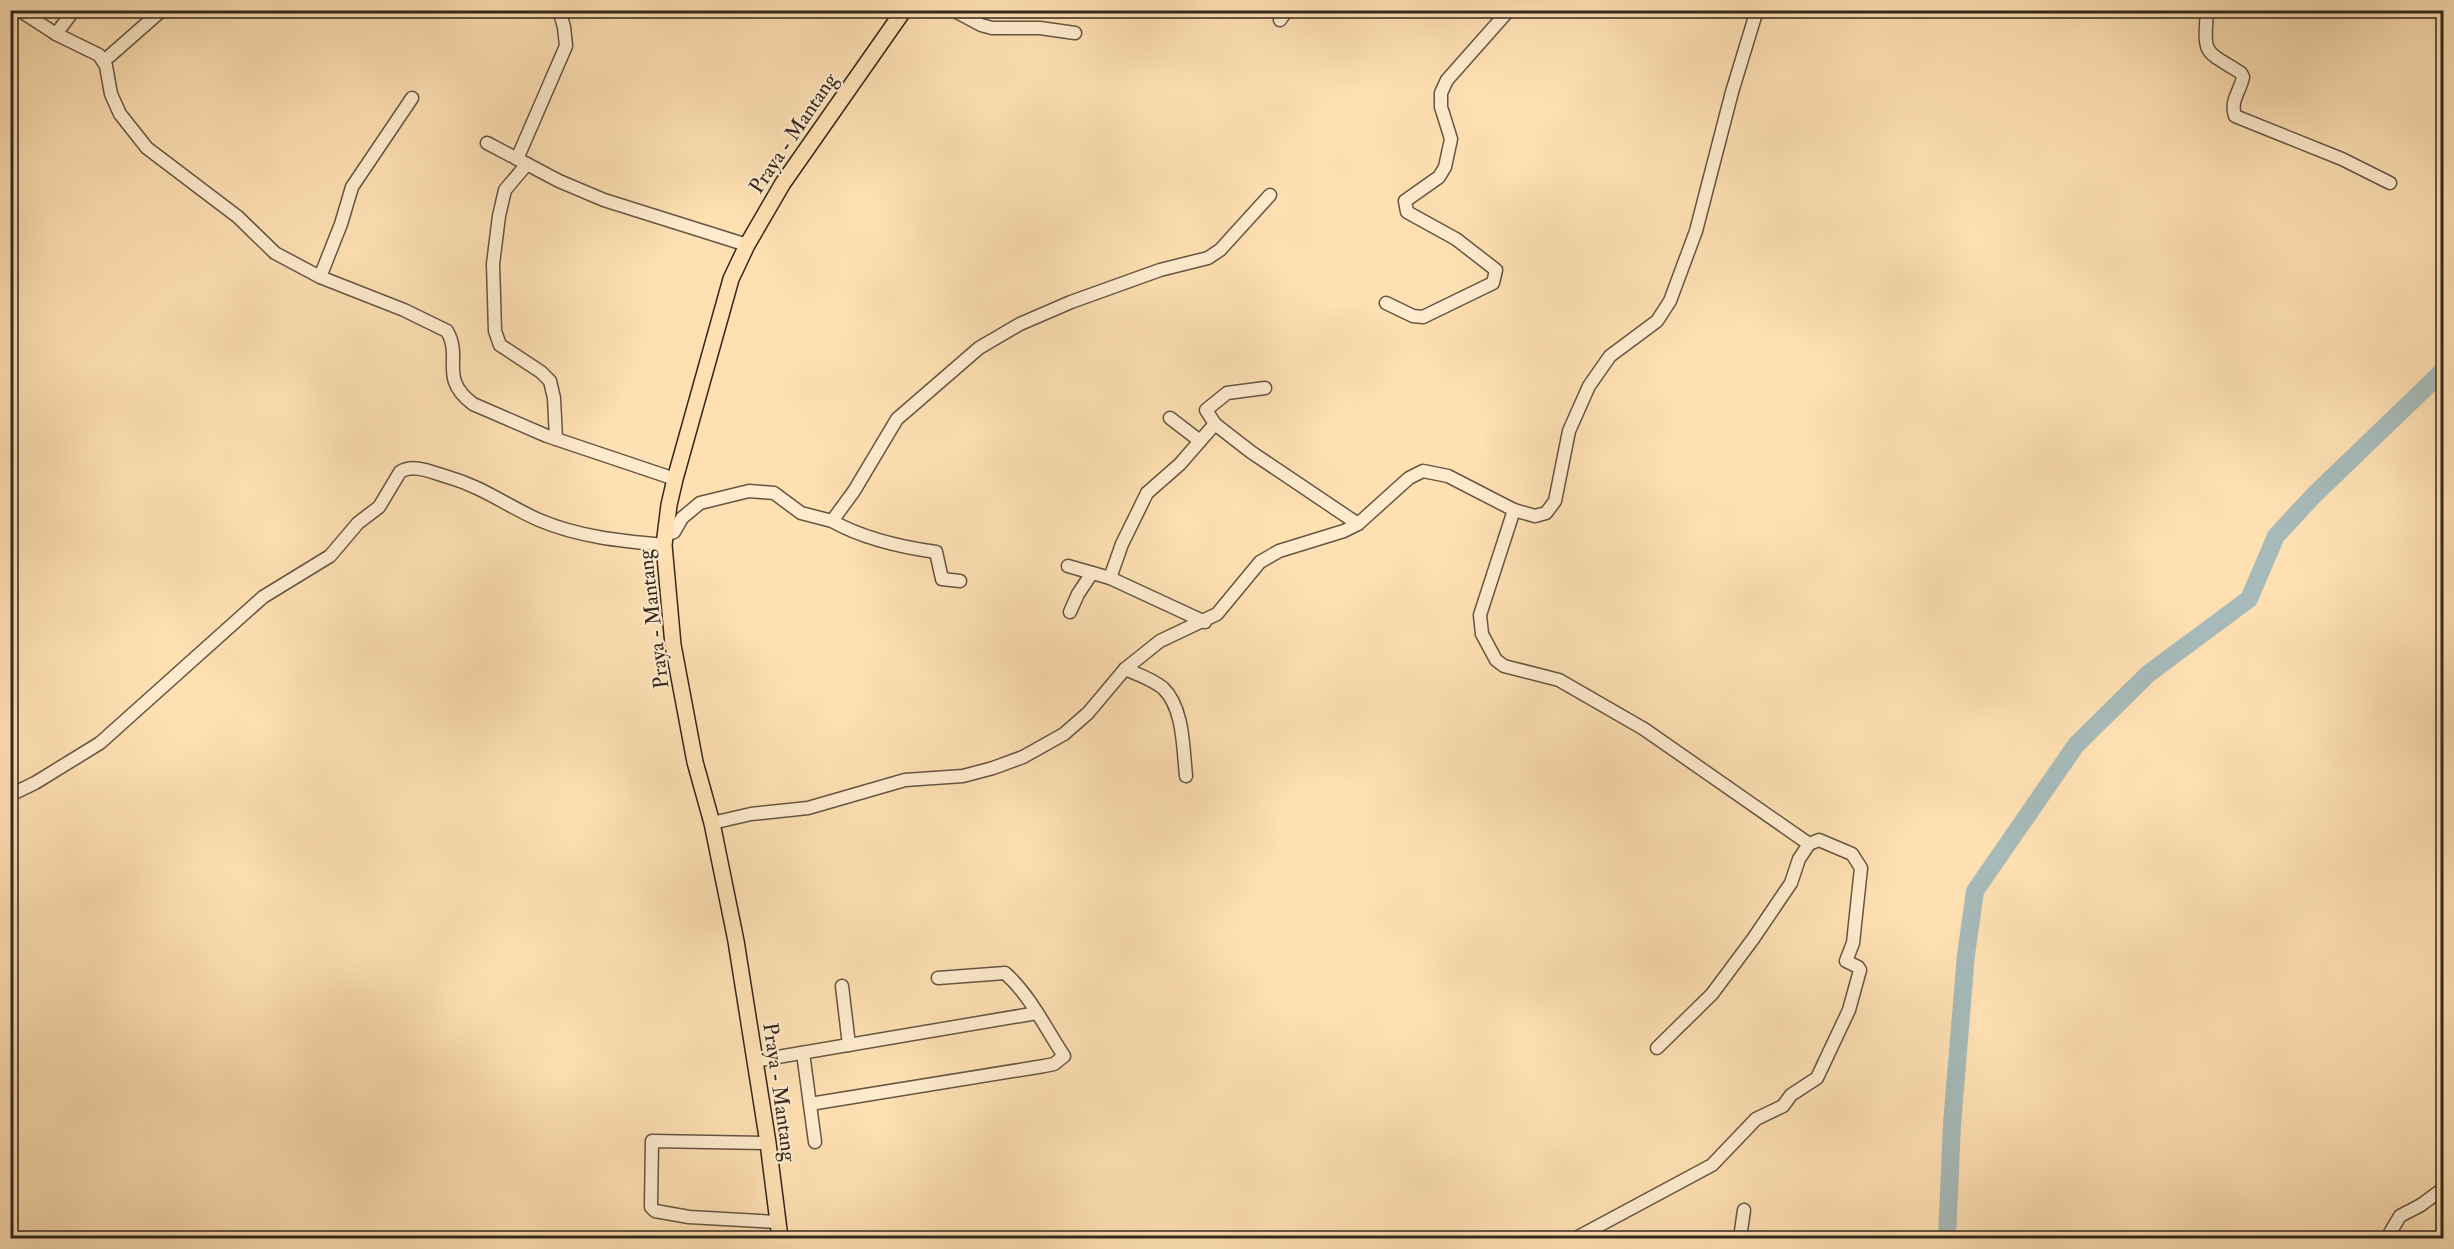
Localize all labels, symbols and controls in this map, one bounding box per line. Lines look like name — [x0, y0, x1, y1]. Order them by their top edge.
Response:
street label: Praya - Mantang — [743, 67, 844, 199]
street label: Praya - Mantang — [631, 547, 675, 690]
street label: Praya - Mantang — [756, 1021, 803, 1164]

